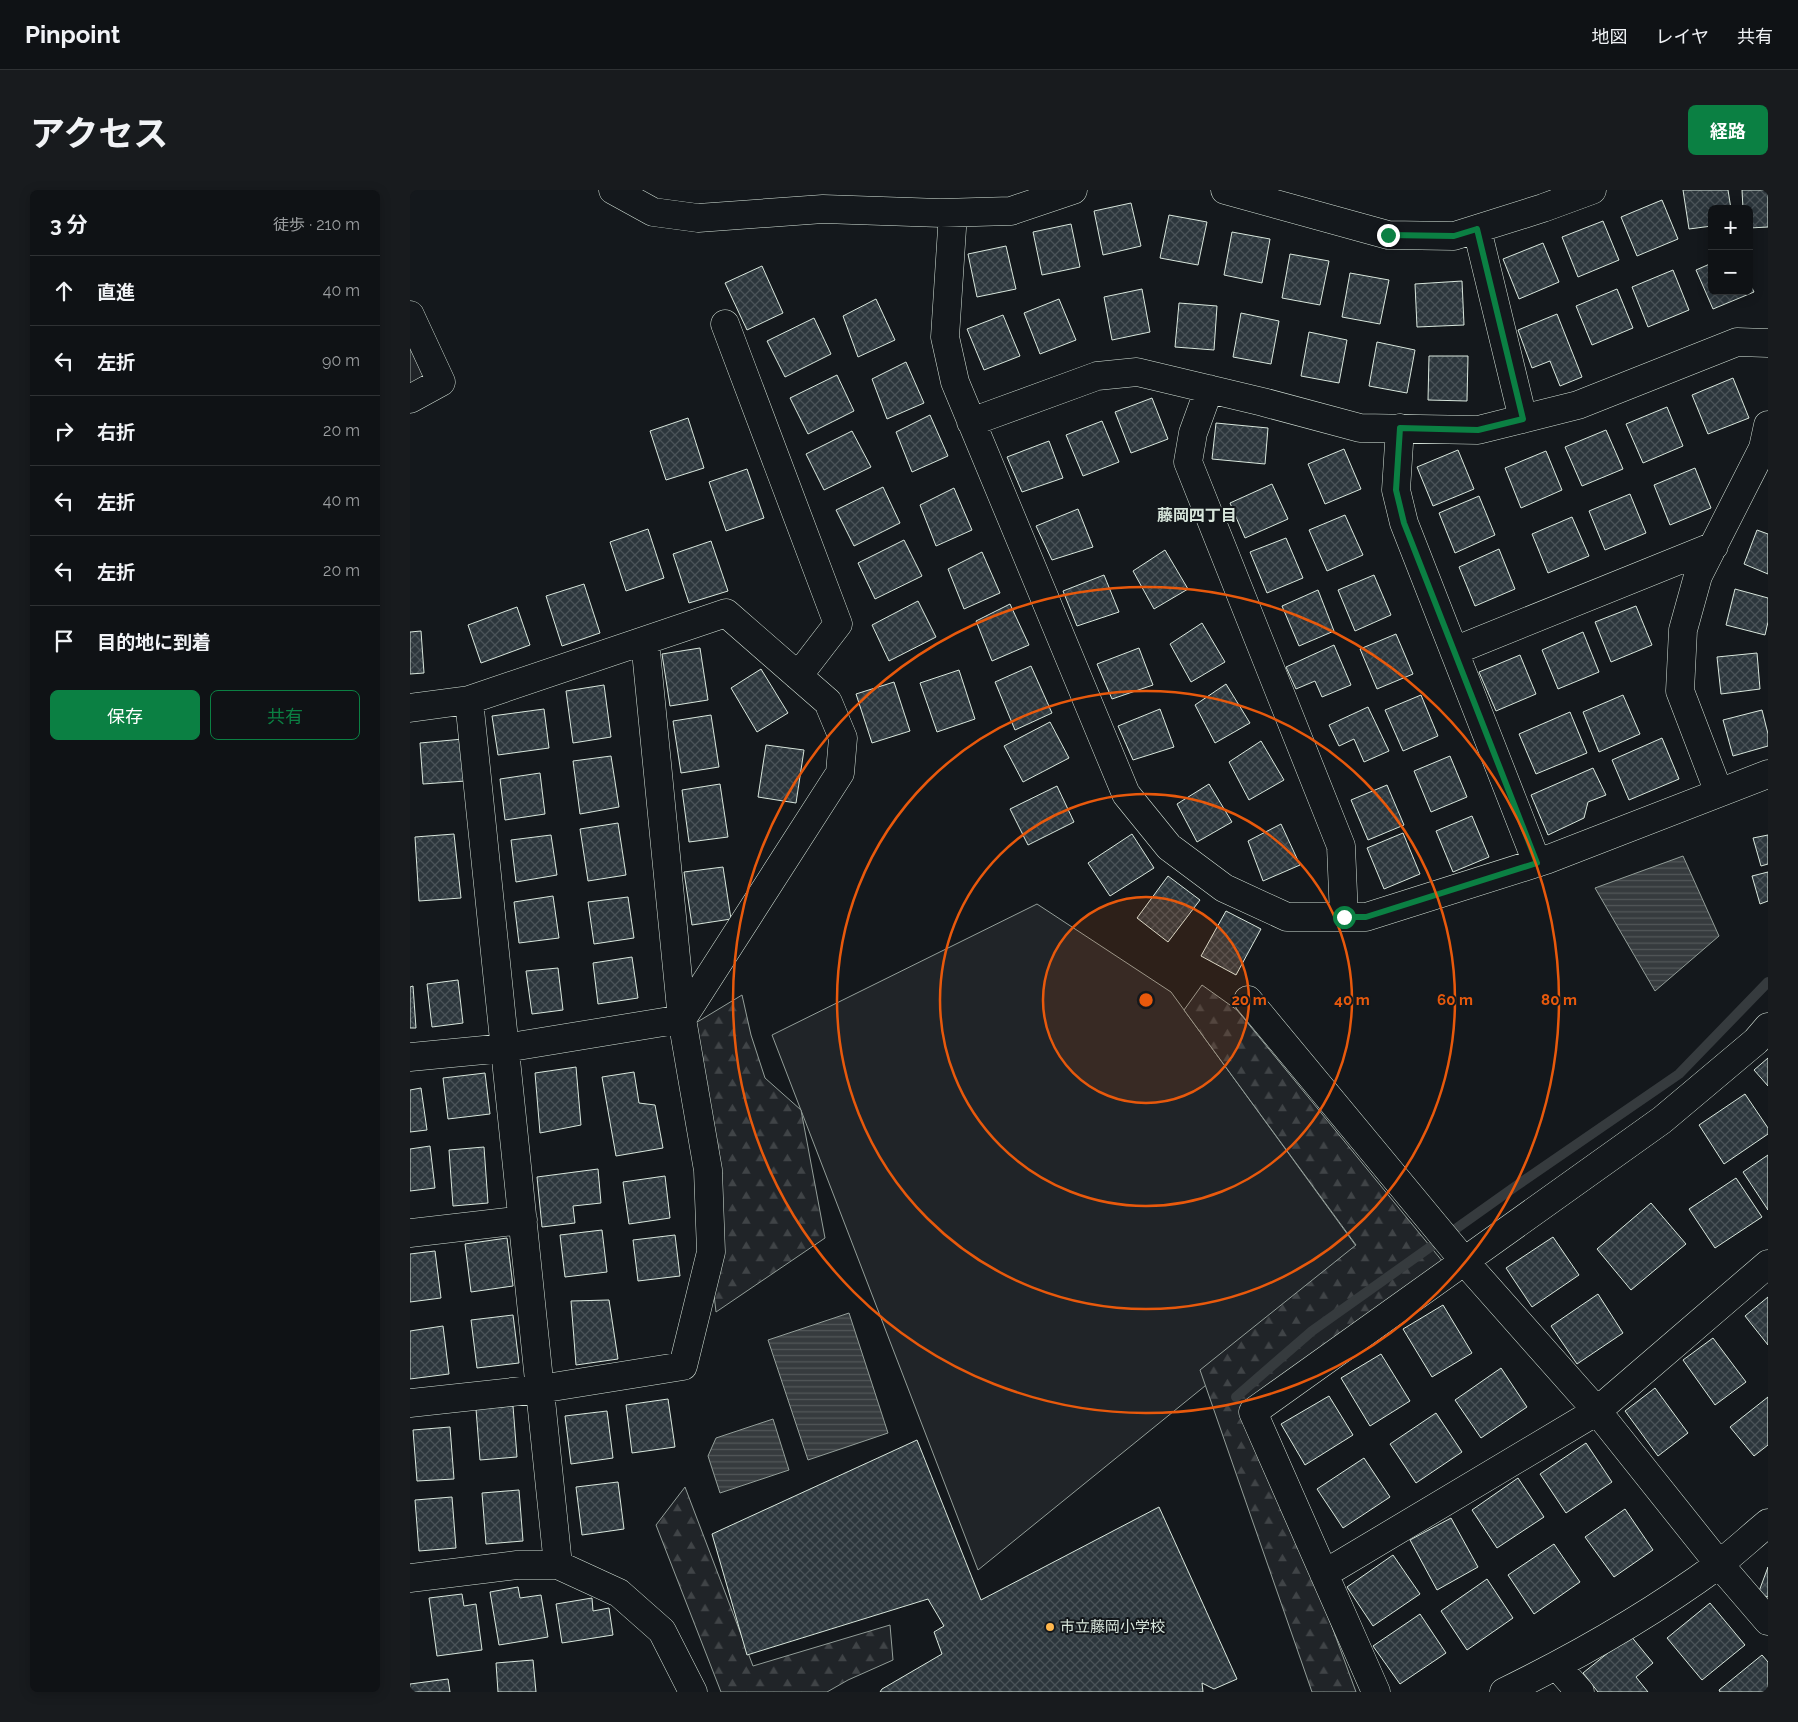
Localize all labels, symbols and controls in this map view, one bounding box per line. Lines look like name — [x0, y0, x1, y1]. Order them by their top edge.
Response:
text: Pinpoint — [25, 20, 120, 49]
text: 地図 — [1592, 26, 1628, 47]
text: レイヤ — [1656, 26, 1709, 47]
text: 共有 — [1737, 26, 1773, 47]
button: 経路 — [1688, 105, 1768, 155]
text: アクセス — [30, 113, 168, 154]
map controls — [1708, 205, 1753, 295]
button: + — [1708, 205, 1753, 250]
text: 3 分 — [50, 212, 88, 237]
text: 徒歩 · 210 m — [273, 215, 360, 234]
route end — [1377, 224, 1400, 247]
button: − — [1708, 250, 1753, 295]
icon: ahead — [50, 277, 78, 305]
text: 直進 — [97, 281, 135, 303]
text: 40 m — [323, 281, 360, 300]
icon: left — [50, 347, 78, 375]
text: 左折 — [97, 351, 135, 373]
text: 90 m — [322, 351, 360, 370]
icon: right — [50, 417, 78, 445]
text: 右折 — [97, 421, 135, 443]
text: 20 m — [323, 421, 360, 440]
icon: left — [50, 487, 78, 515]
text: 左折 — [97, 491, 135, 513]
text: 40 m — [323, 491, 360, 510]
district label: 藤岡四丁目 — [1157, 506, 1237, 525]
icon: left — [50, 557, 78, 585]
text: 左折 — [97, 561, 135, 583]
text: 20 m — [323, 561, 360, 580]
icon: arrive — [50, 627, 78, 655]
text: 目的地に到着 — [97, 631, 211, 653]
button: 保存 — [50, 690, 200, 740]
button: 共有 — [210, 690, 360, 740]
route start — [1333, 906, 1356, 929]
centre of rings — [1137, 991, 1155, 1009]
text: 20 m — [1231, 991, 1267, 1009]
text: 40 m — [1334, 991, 1370, 1009]
text: 60 m — [1437, 991, 1473, 1009]
text: 80 m — [1541, 991, 1577, 1009]
place label: 市立藤岡小学校 — [1060, 1618, 1165, 1636]
marker: 市立藤岡小学校 — [1044, 1621, 1056, 1633]

